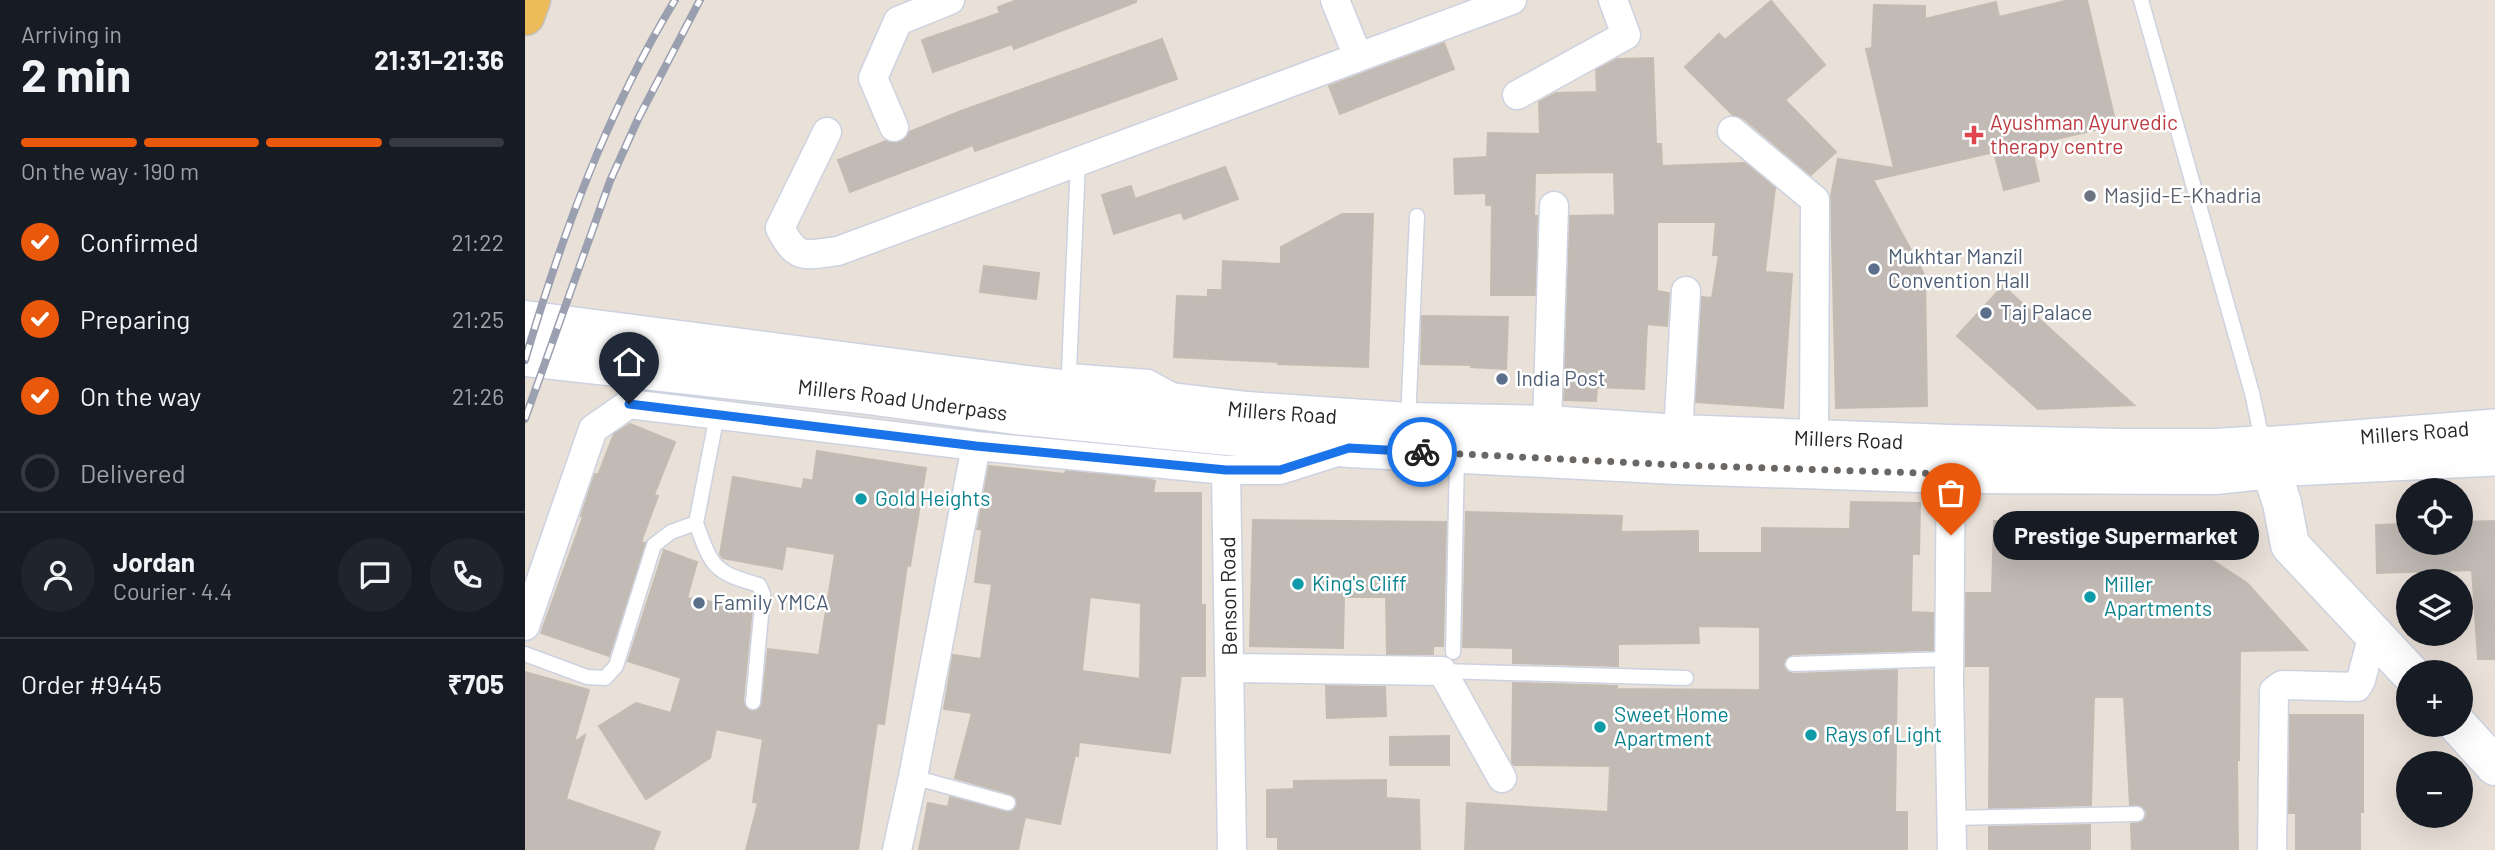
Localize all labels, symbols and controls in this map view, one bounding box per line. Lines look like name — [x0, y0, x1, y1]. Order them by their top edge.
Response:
text: Arriving in — [21, 20, 122, 48]
text: 21:31–21:36 — [374, 44, 504, 75]
text: 2 min — [21, 46, 131, 101]
place label: Ayushman Ayurvedic therapy centre — [1990, 109, 2178, 158]
marker: Ayushman Ayurvedic therapy centre — [1964, 125, 1984, 145]
text: On the way · 190 m — [21, 157, 199, 185]
place label: Masjid-E-Khadria — [2104, 182, 2261, 207]
marker: Masjid-E-Khadria — [2082, 188, 2098, 204]
icon: check — [21, 223, 59, 261]
text: Confirmed — [80, 226, 199, 257]
text: 21:22 — [451, 228, 504, 256]
place label: Mukhtar Manzil Convention Hall — [1888, 243, 2030, 292]
marker: Mukhtar Manzil Convention Hall — [1866, 261, 1882, 277]
place label: Taj Palace — [2000, 299, 2092, 324]
icon: check — [21, 300, 59, 338]
text: Preparing — [80, 303, 190, 334]
text: 21:25 — [452, 305, 504, 333]
marker: Taj Palace — [1978, 305, 1994, 321]
pin — [599, 332, 659, 404]
icon: home — [610, 343, 648, 381]
place label: India Post — [1516, 365, 1606, 390]
marker: India Post — [1494, 371, 1510, 387]
street label: Millers Road Underpass — [797, 373, 1009, 425]
icon: check — [21, 377, 59, 415]
text: On the way — [80, 380, 201, 411]
text: 21:26 — [452, 382, 504, 410]
street label: Millers Road — [1226, 395, 1338, 428]
street label: Millers Road — [2359, 415, 2470, 448]
courier — [1387, 417, 1457, 487]
street label: Millers Road — [1793, 424, 1904, 453]
icon: bike — [1403, 433, 1441, 471]
text: Delivered — [80, 457, 186, 488]
pin — [1921, 463, 1981, 535]
icon: bag — [1932, 474, 1970, 512]
map controls — [2396, 478, 2473, 828]
button: locate — [2396, 478, 2473, 555]
place label: Gold Heights — [875, 485, 990, 510]
marker: Gold Heights — [853, 491, 869, 507]
callout: Prestige Supermarket — [1993, 510, 2259, 560]
text: Prestige Supermarket — [2014, 521, 2238, 549]
street label: Benson Road — [1214, 536, 1241, 656]
button: person — [21, 538, 95, 612]
button: chat — [338, 538, 412, 612]
button: phone — [430, 538, 504, 612]
text: Jordan — [113, 546, 195, 577]
button: layers — [2396, 569, 2473, 646]
place label: King's Cliff — [1312, 570, 1407, 595]
place label: Miller Apartments — [2104, 571, 2212, 620]
marker: King's Cliff — [1290, 576, 1306, 592]
text: Courier · 4.4 — [113, 577, 232, 605]
place label: Family YMCA — [713, 589, 829, 614]
marker: Miller Apartments — [2082, 589, 2098, 605]
marker: Family YMCA — [691, 595, 707, 611]
button: + — [2396, 660, 2473, 737]
text: Order #9445 — [21, 668, 162, 699]
text: ₹705 — [447, 668, 504, 699]
place label: Sweet Home Apartment — [1614, 701, 1729, 750]
marker: Sweet Home Apartment — [1592, 719, 1608, 735]
place label: Rays of Light — [1825, 721, 1942, 746]
marker: Rays of Light — [1803, 727, 1819, 743]
button: − — [2396, 751, 2473, 828]

